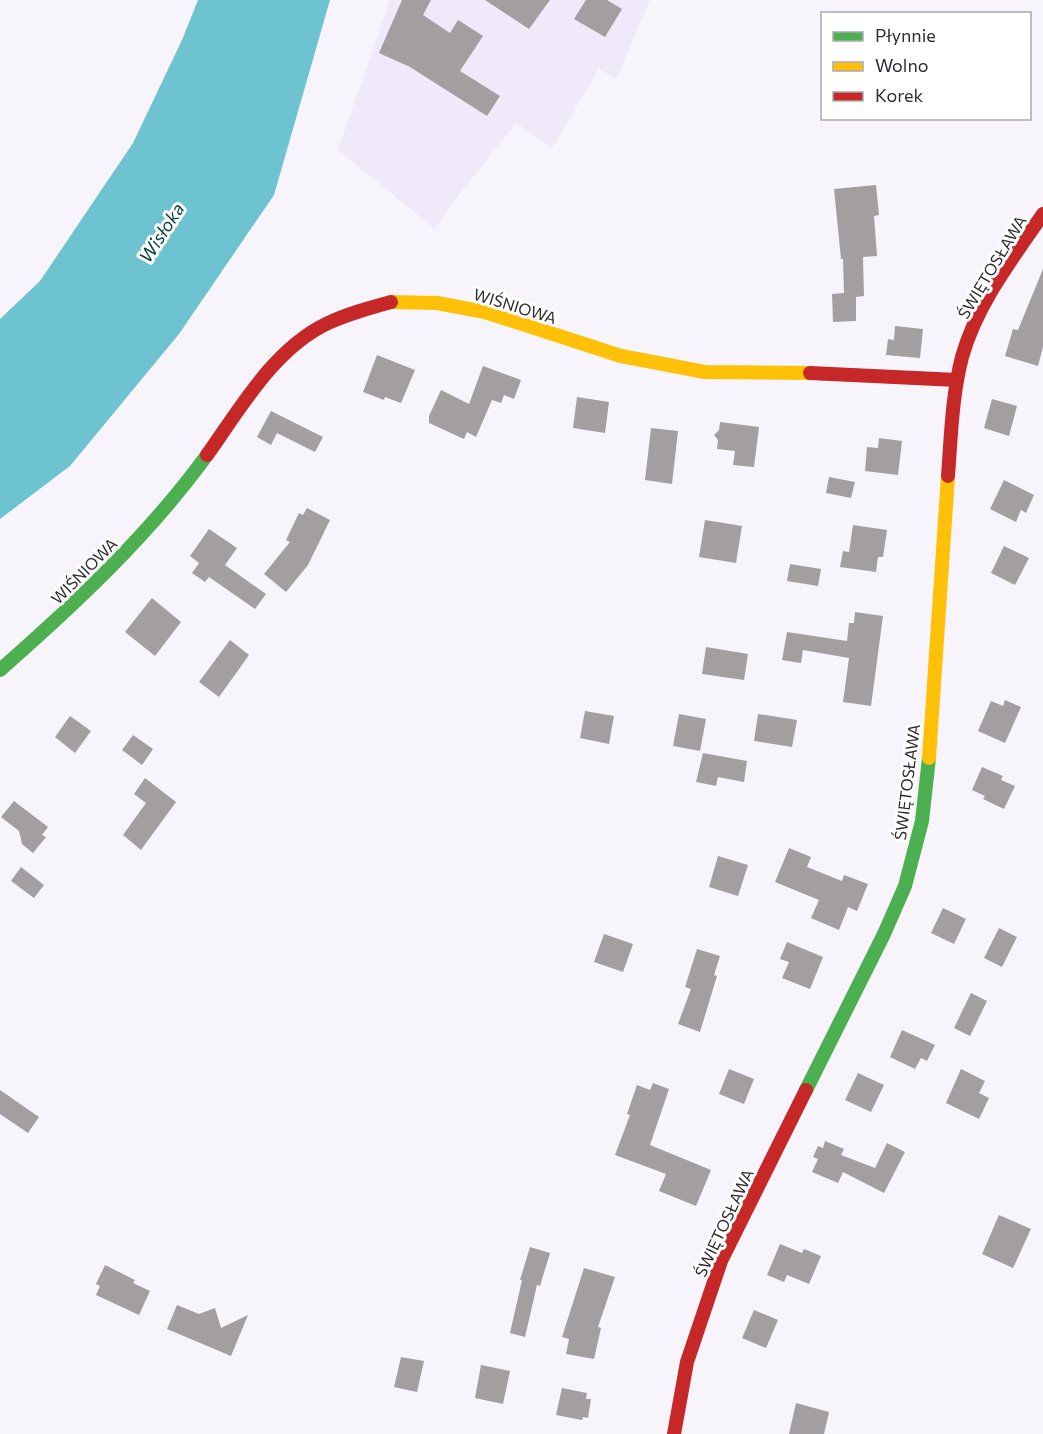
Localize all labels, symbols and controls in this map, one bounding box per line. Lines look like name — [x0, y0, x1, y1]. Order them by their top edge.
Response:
legend — [821, 12, 1031, 120]
text: Płynnie — [875, 24, 936, 46]
text: Wolno — [875, 54, 929, 76]
text: Korek — [875, 84, 924, 106]
water label: Wisłoka — [134, 199, 188, 266]
street label: ŚWIĘTOSŁAWA — [953, 212, 1030, 322]
street label: WIŚNIOWA — [471, 284, 559, 327]
street label: WIŚNIOWA — [47, 534, 121, 608]
street label: ŚWIĘTOSŁAWA — [890, 723, 923, 841]
street label: ŚWIĘTOSŁAWA — [690, 1166, 757, 1280]

